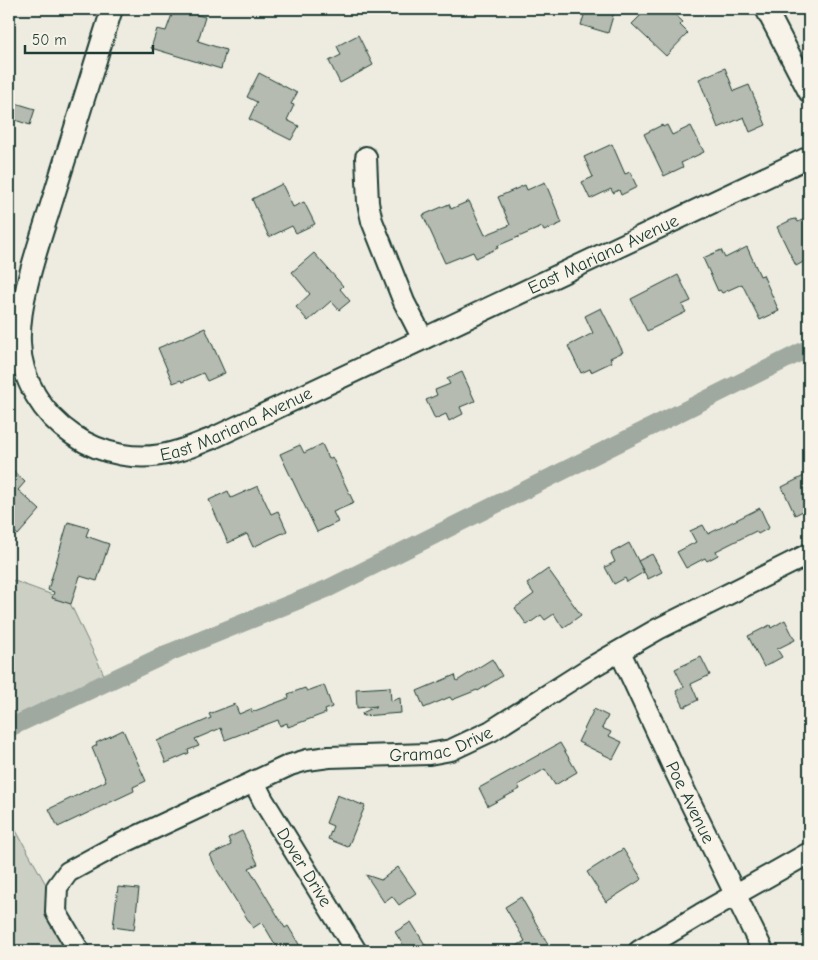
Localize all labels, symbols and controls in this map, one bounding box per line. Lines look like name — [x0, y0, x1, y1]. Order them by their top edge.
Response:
scale bar — [25, 22, 152, 54]
text: 50 m — [32, 31, 67, 49]
street label: East Mariana Avenue — [525, 210, 682, 299]
street label: East Mariana Avenue — [158, 382, 315, 466]
street label: Gramac Drive — [389, 721, 496, 766]
street label: Poe Avenue — [661, 758, 719, 847]
street label: Dover Drive — [272, 824, 337, 910]

